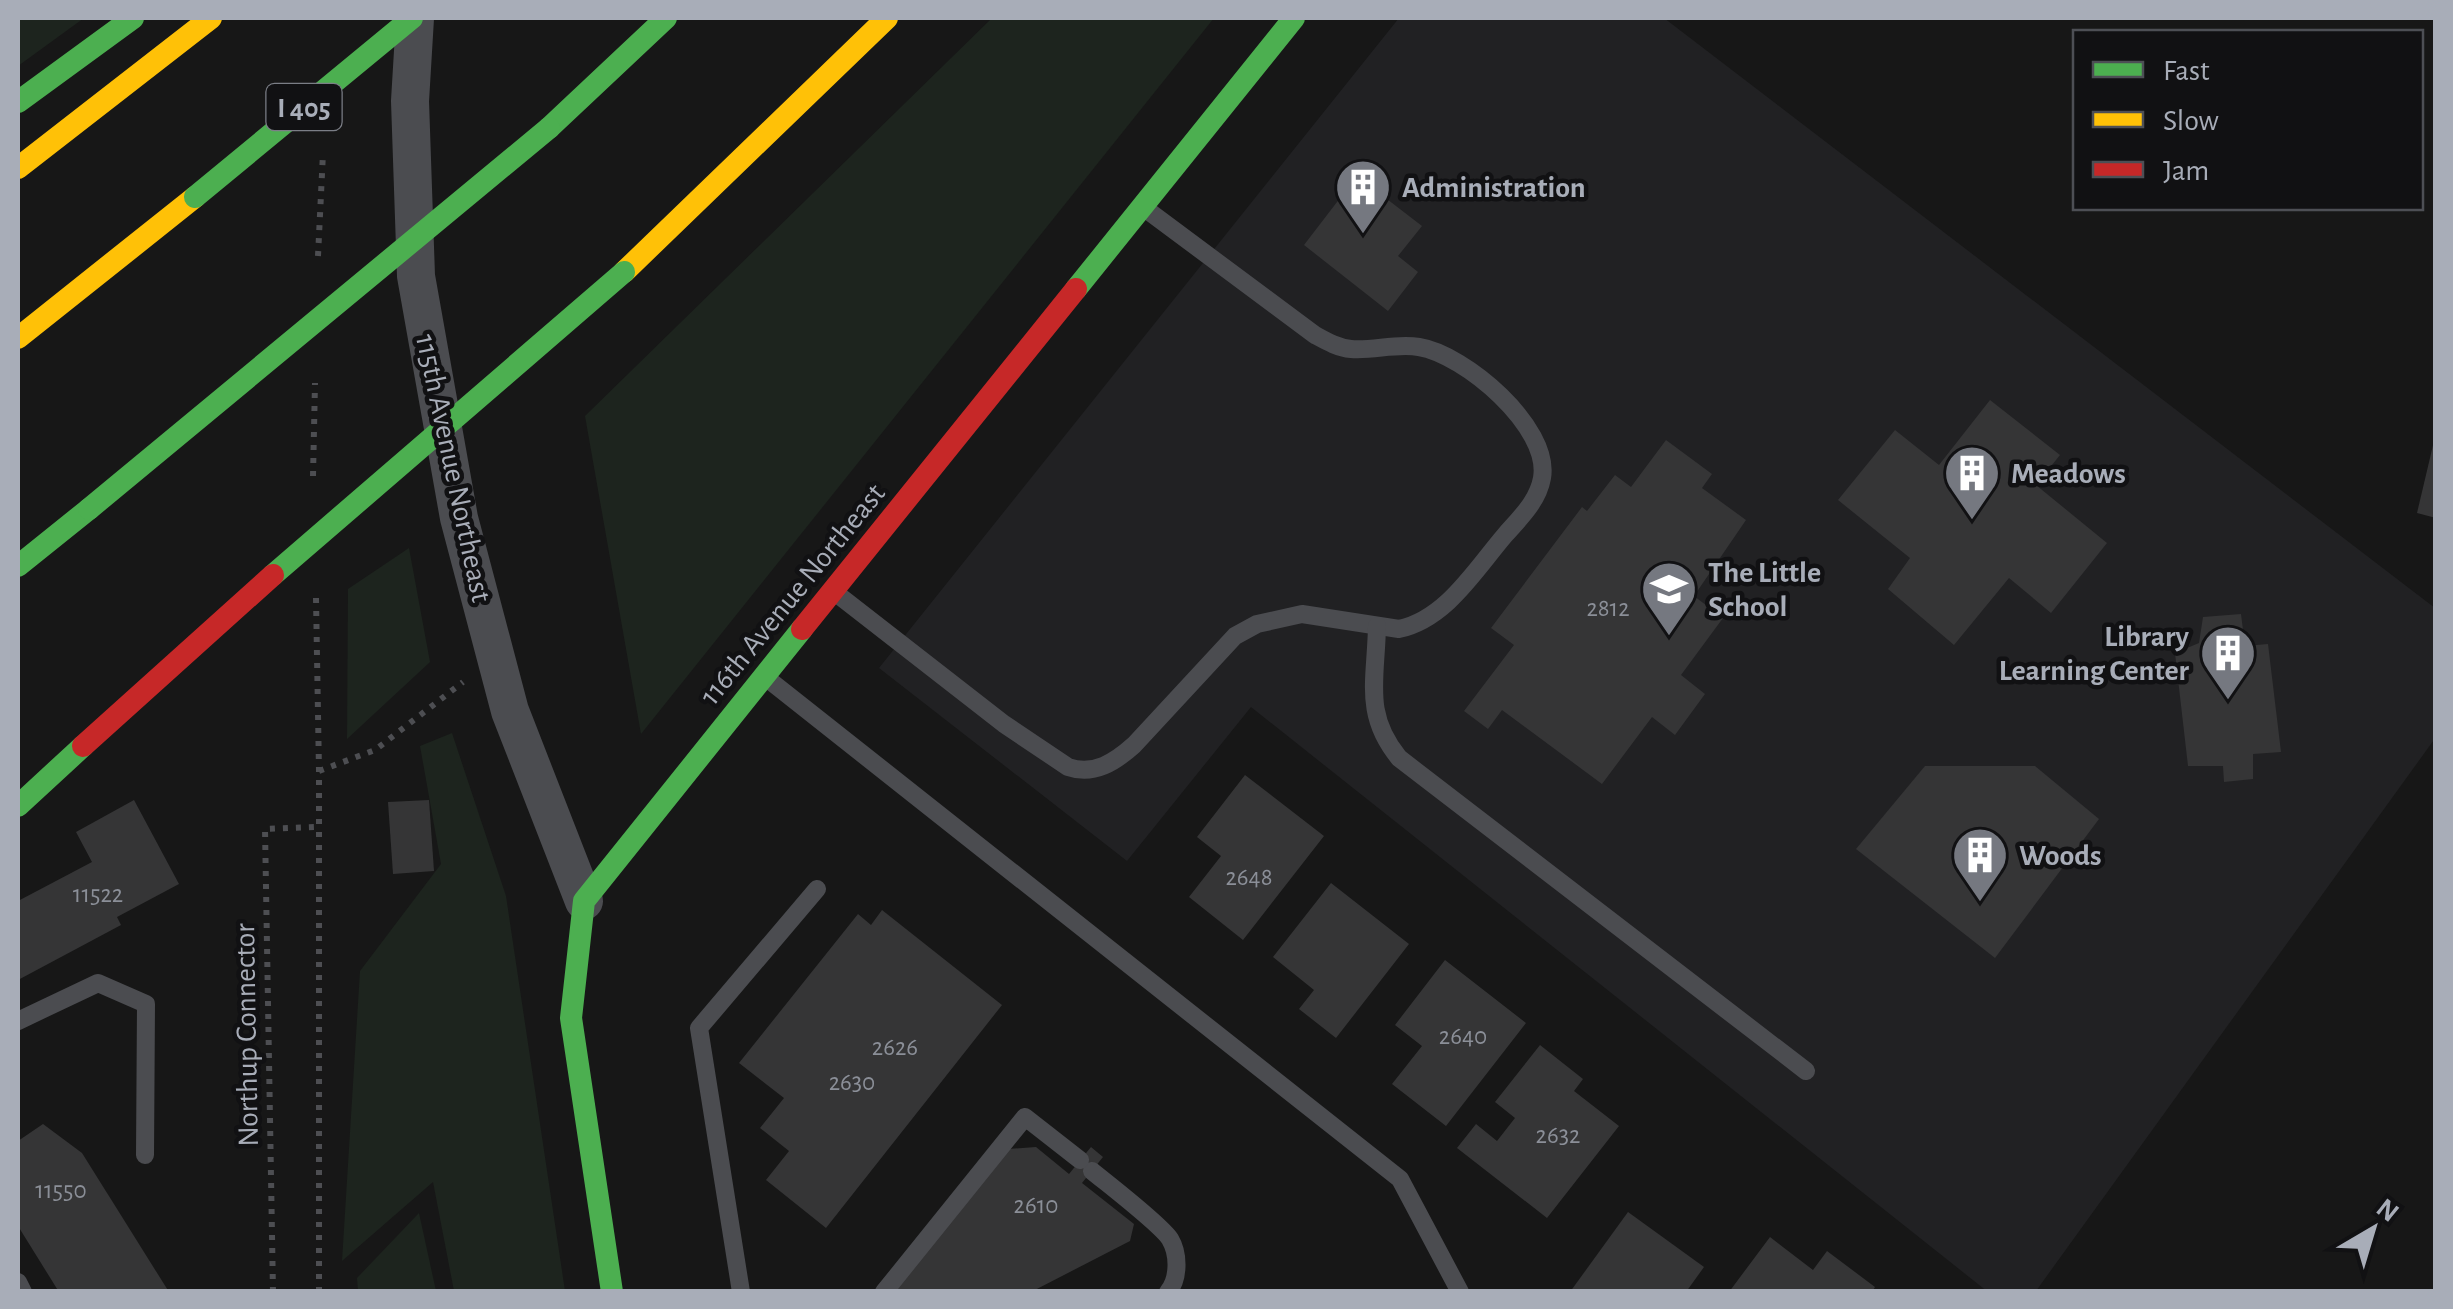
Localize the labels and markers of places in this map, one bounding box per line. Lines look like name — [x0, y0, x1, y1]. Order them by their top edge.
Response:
building icon: Administration — [1333, 157, 1393, 236]
place label: Administration — [1402, 173, 1586, 203]
building icon: Meadows — [1942, 443, 2002, 522]
place label: Meadows — [2011, 459, 2126, 489]
place label: The Little School — [1708, 558, 1821, 622]
school or university icon: The Little School — [1639, 559, 1699, 638]
place label: Library Learning Center — [1999, 622, 2190, 686]
building icon: Library Learning Center — [2198, 623, 2258, 702]
building icon: Woods — [1950, 825, 2010, 904]
place label: Woods — [2019, 841, 2102, 871]

